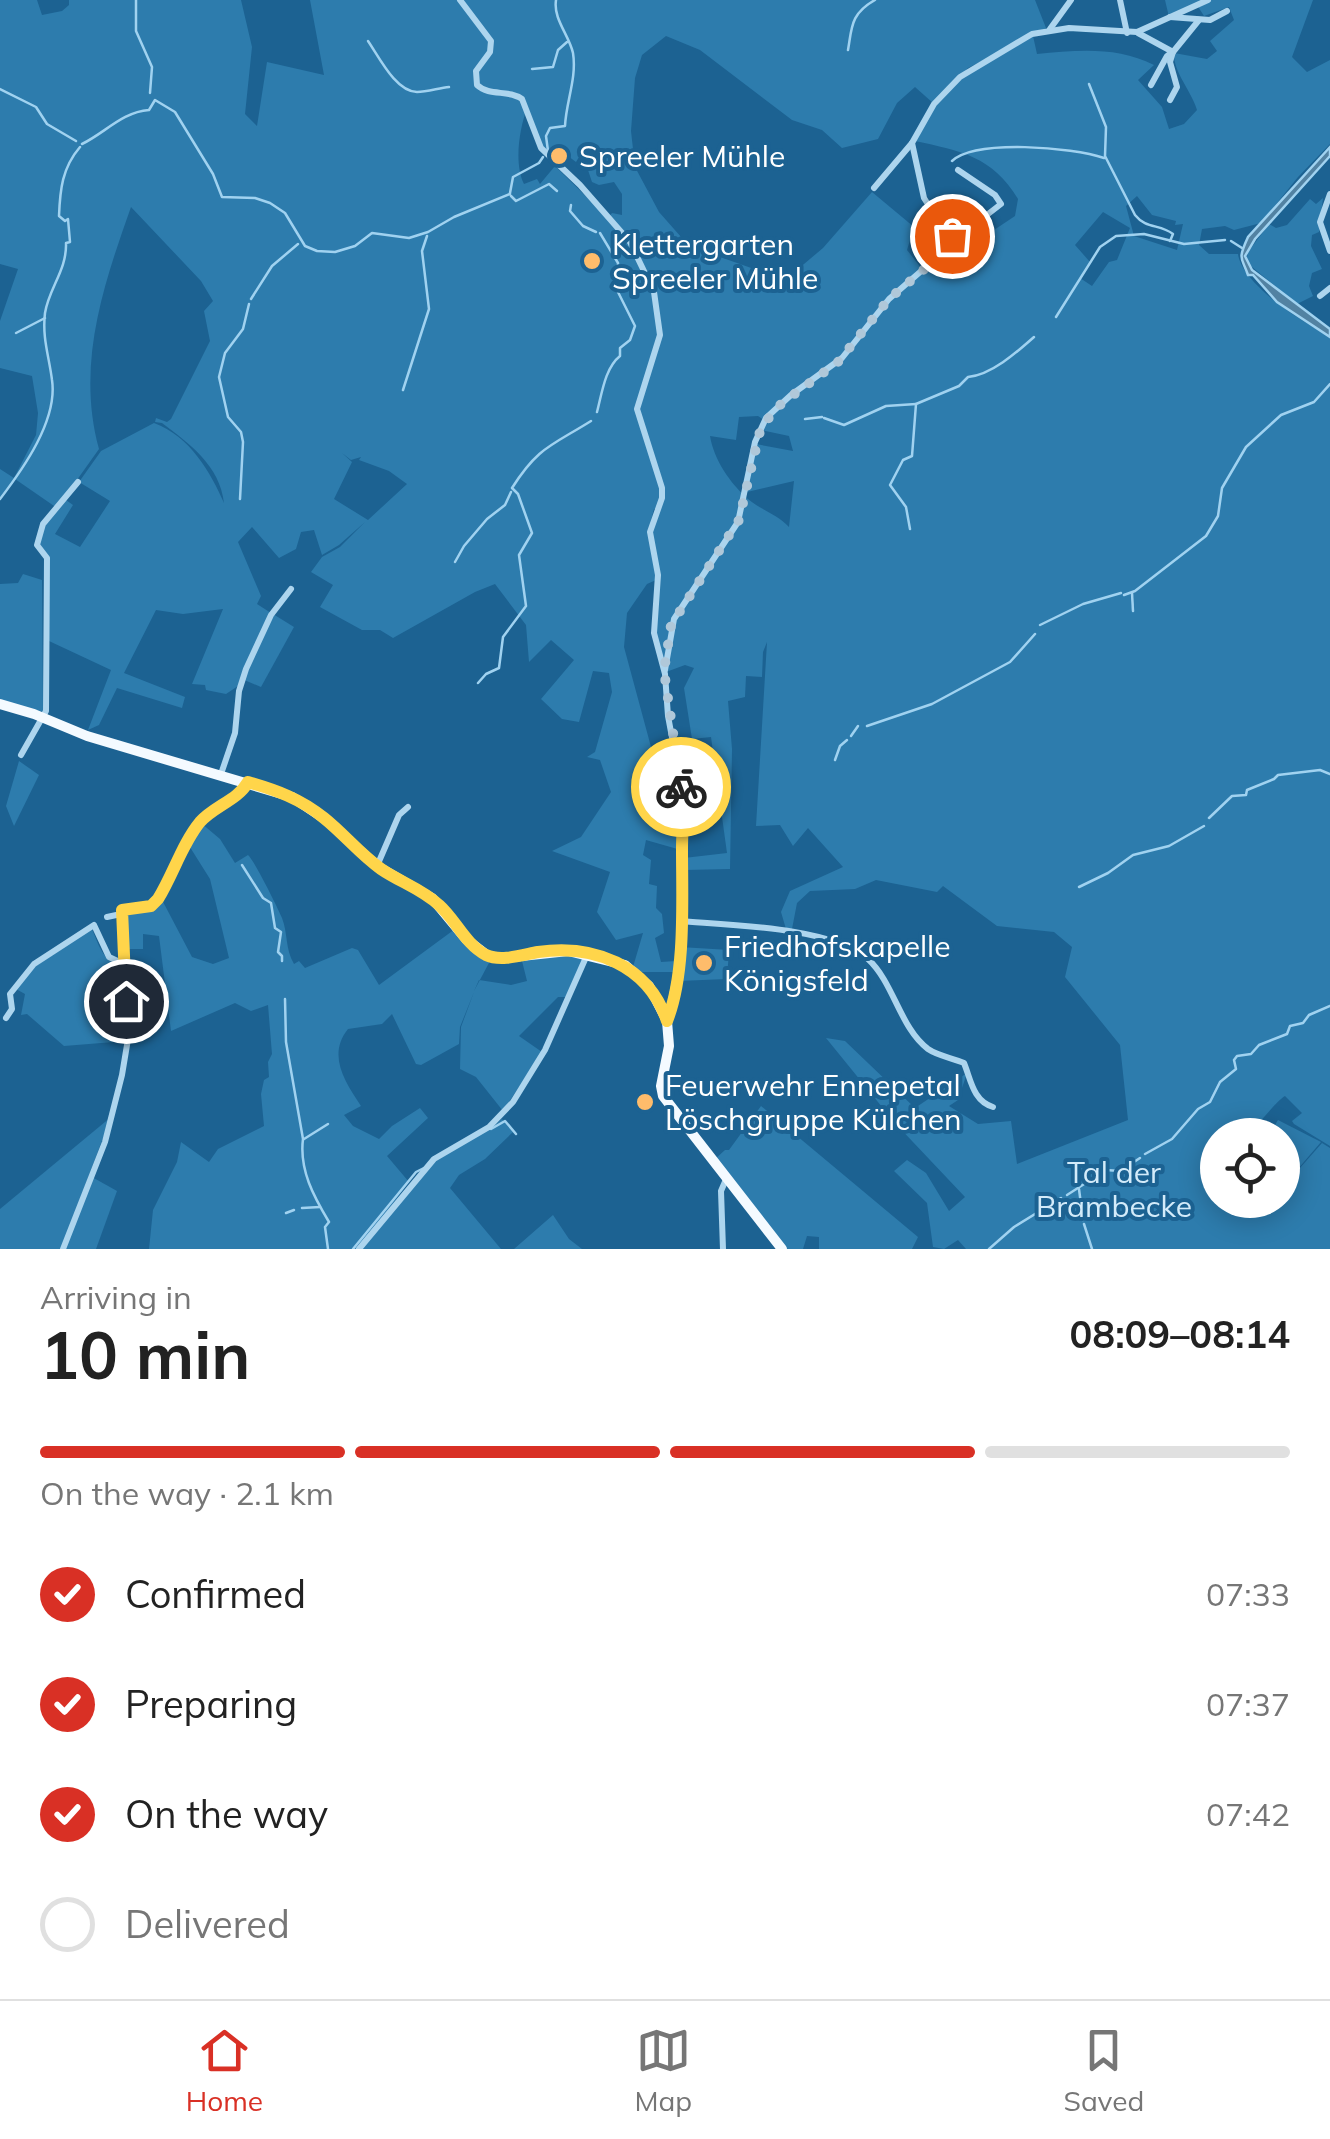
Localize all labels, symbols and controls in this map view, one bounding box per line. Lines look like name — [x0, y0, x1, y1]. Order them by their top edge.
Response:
place label: Spreeler Mühle — [579, 137, 785, 175]
marker: Spreeler Mühle — [548, 145, 570, 167]
pin — [910, 194, 995, 279]
icon: bag — [925, 209, 980, 264]
place label: Klettergarten Spreeler Mühle — [612, 225, 818, 297]
marker: Klettergarten Spreeler Mühle — [581, 250, 603, 272]
courier — [631, 737, 731, 837]
icon: bike — [654, 760, 709, 815]
place label: Friedhofskapelle Königsfeld — [724, 927, 951, 999]
marker: Friedhofskapelle Königsfeld — [693, 952, 715, 974]
pin — [84, 959, 169, 1044]
icon: home — [99, 974, 154, 1029]
place label: Feuerwehr Ennepetal Löschgruppe Külchen — [665, 1066, 962, 1138]
marker: Feuerwehr Ennepetal Löschgruppe Külchen — [634, 1091, 656, 1113]
map controls — [1200, 1118, 1300, 1218]
button: locate — [1200, 1118, 1300, 1218]
park label: Tal der Brambecke — [1036, 1153, 1192, 1225]
text: Arriving in — [40, 1277, 192, 1317]
text: 08:09–08:14 — [1070, 1310, 1290, 1358]
text: 10 min — [40, 1314, 250, 1395]
text: On the way · 2.1 km — [40, 1473, 334, 1513]
icon: check — [40, 1567, 95, 1622]
text: Confirmed — [125, 1570, 306, 1618]
text: 07:33 — [1206, 1574, 1290, 1614]
icon: check — [40, 1677, 95, 1732]
text: Preparing — [125, 1680, 297, 1728]
text: 07:37 — [1206, 1684, 1290, 1724]
icon: check — [40, 1787, 95, 1842]
text: On the way — [125, 1790, 328, 1838]
text: 07:42 — [1206, 1794, 1290, 1834]
text: Delivered — [125, 1900, 290, 1948]
tab: Home — [186, 2023, 263, 2118]
tab: Map — [634, 2023, 692, 2118]
tab: Saved — [1063, 2023, 1144, 2118]

